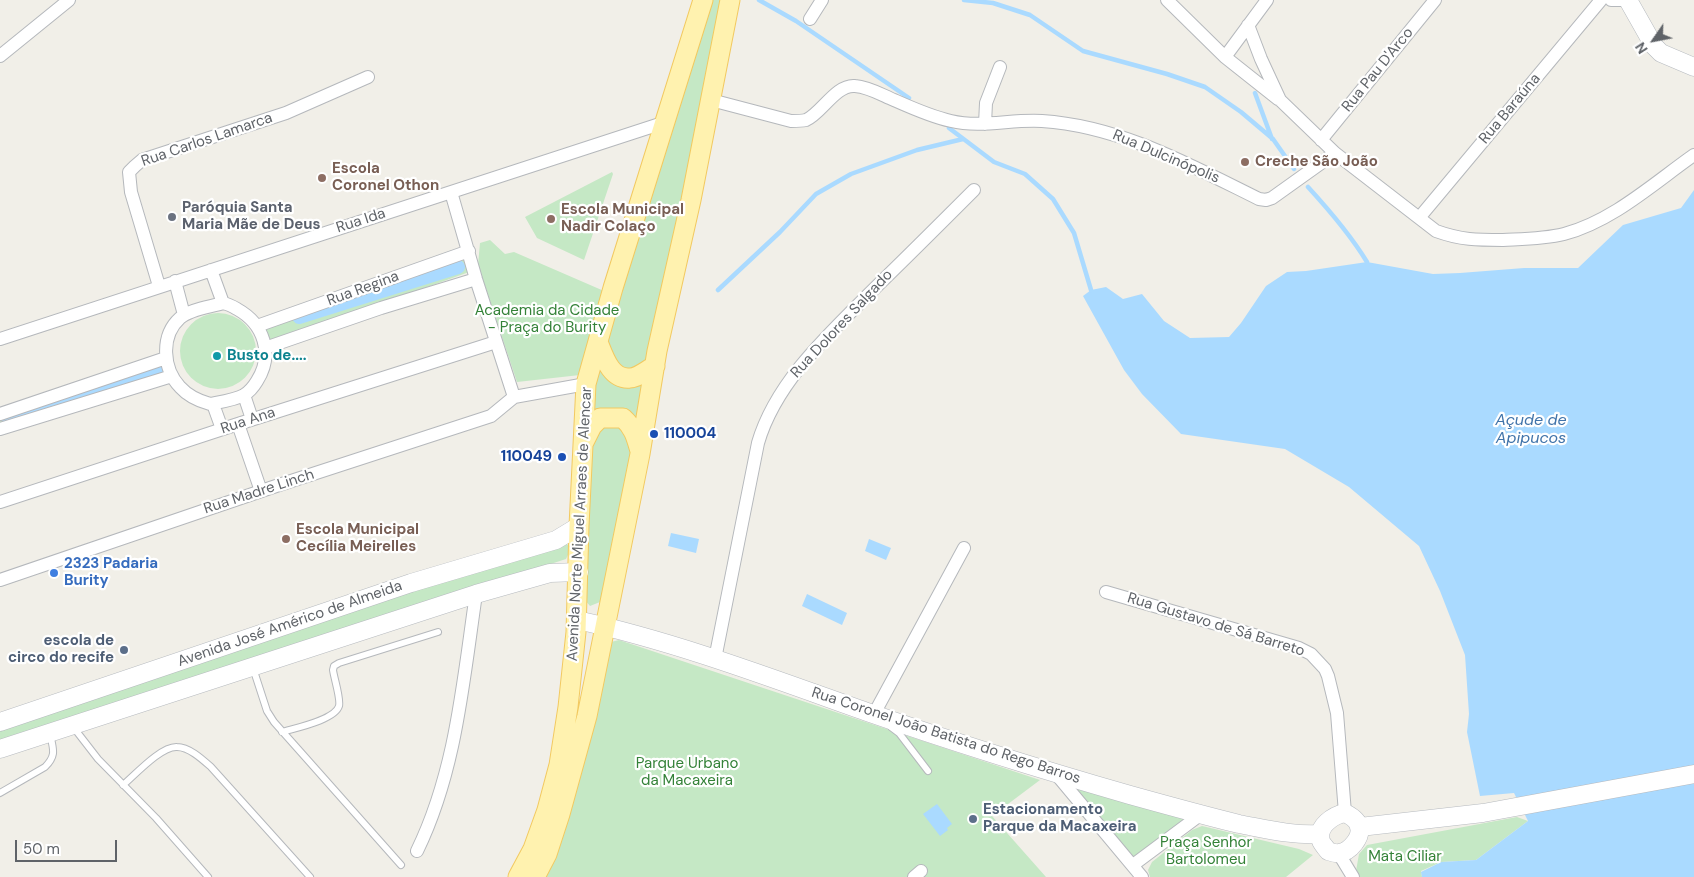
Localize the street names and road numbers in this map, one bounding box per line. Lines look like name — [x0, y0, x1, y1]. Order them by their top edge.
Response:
street label: Rua Pau D'Arco — [1339, 24, 1417, 116]
street label: Rua Baraúna — [1475, 70, 1545, 148]
street label: Rua Carlos Lamarca — [139, 109, 275, 171]
street label: Rua Dulcinópolis — [1110, 126, 1222, 188]
street label: Rua Ida — [334, 205, 388, 237]
street label: Rua Dolores Salgado — [787, 266, 897, 382]
street label: Rua Regina — [325, 268, 401, 310]
street label: Avenida Norte Miguel Arraes de Alencar — [564, 386, 596, 662]
street label: Rua Ana — [218, 404, 278, 438]
street label: Rua Madre Linch — [202, 466, 316, 518]
street label: Avenida José Américo de Almeida — [175, 577, 405, 671]
street label: Rua Gustavo de Sá Barreto — [1125, 589, 1307, 661]
street label: Rua Coronel João Batista do Rego Barros — [809, 684, 1083, 788]

